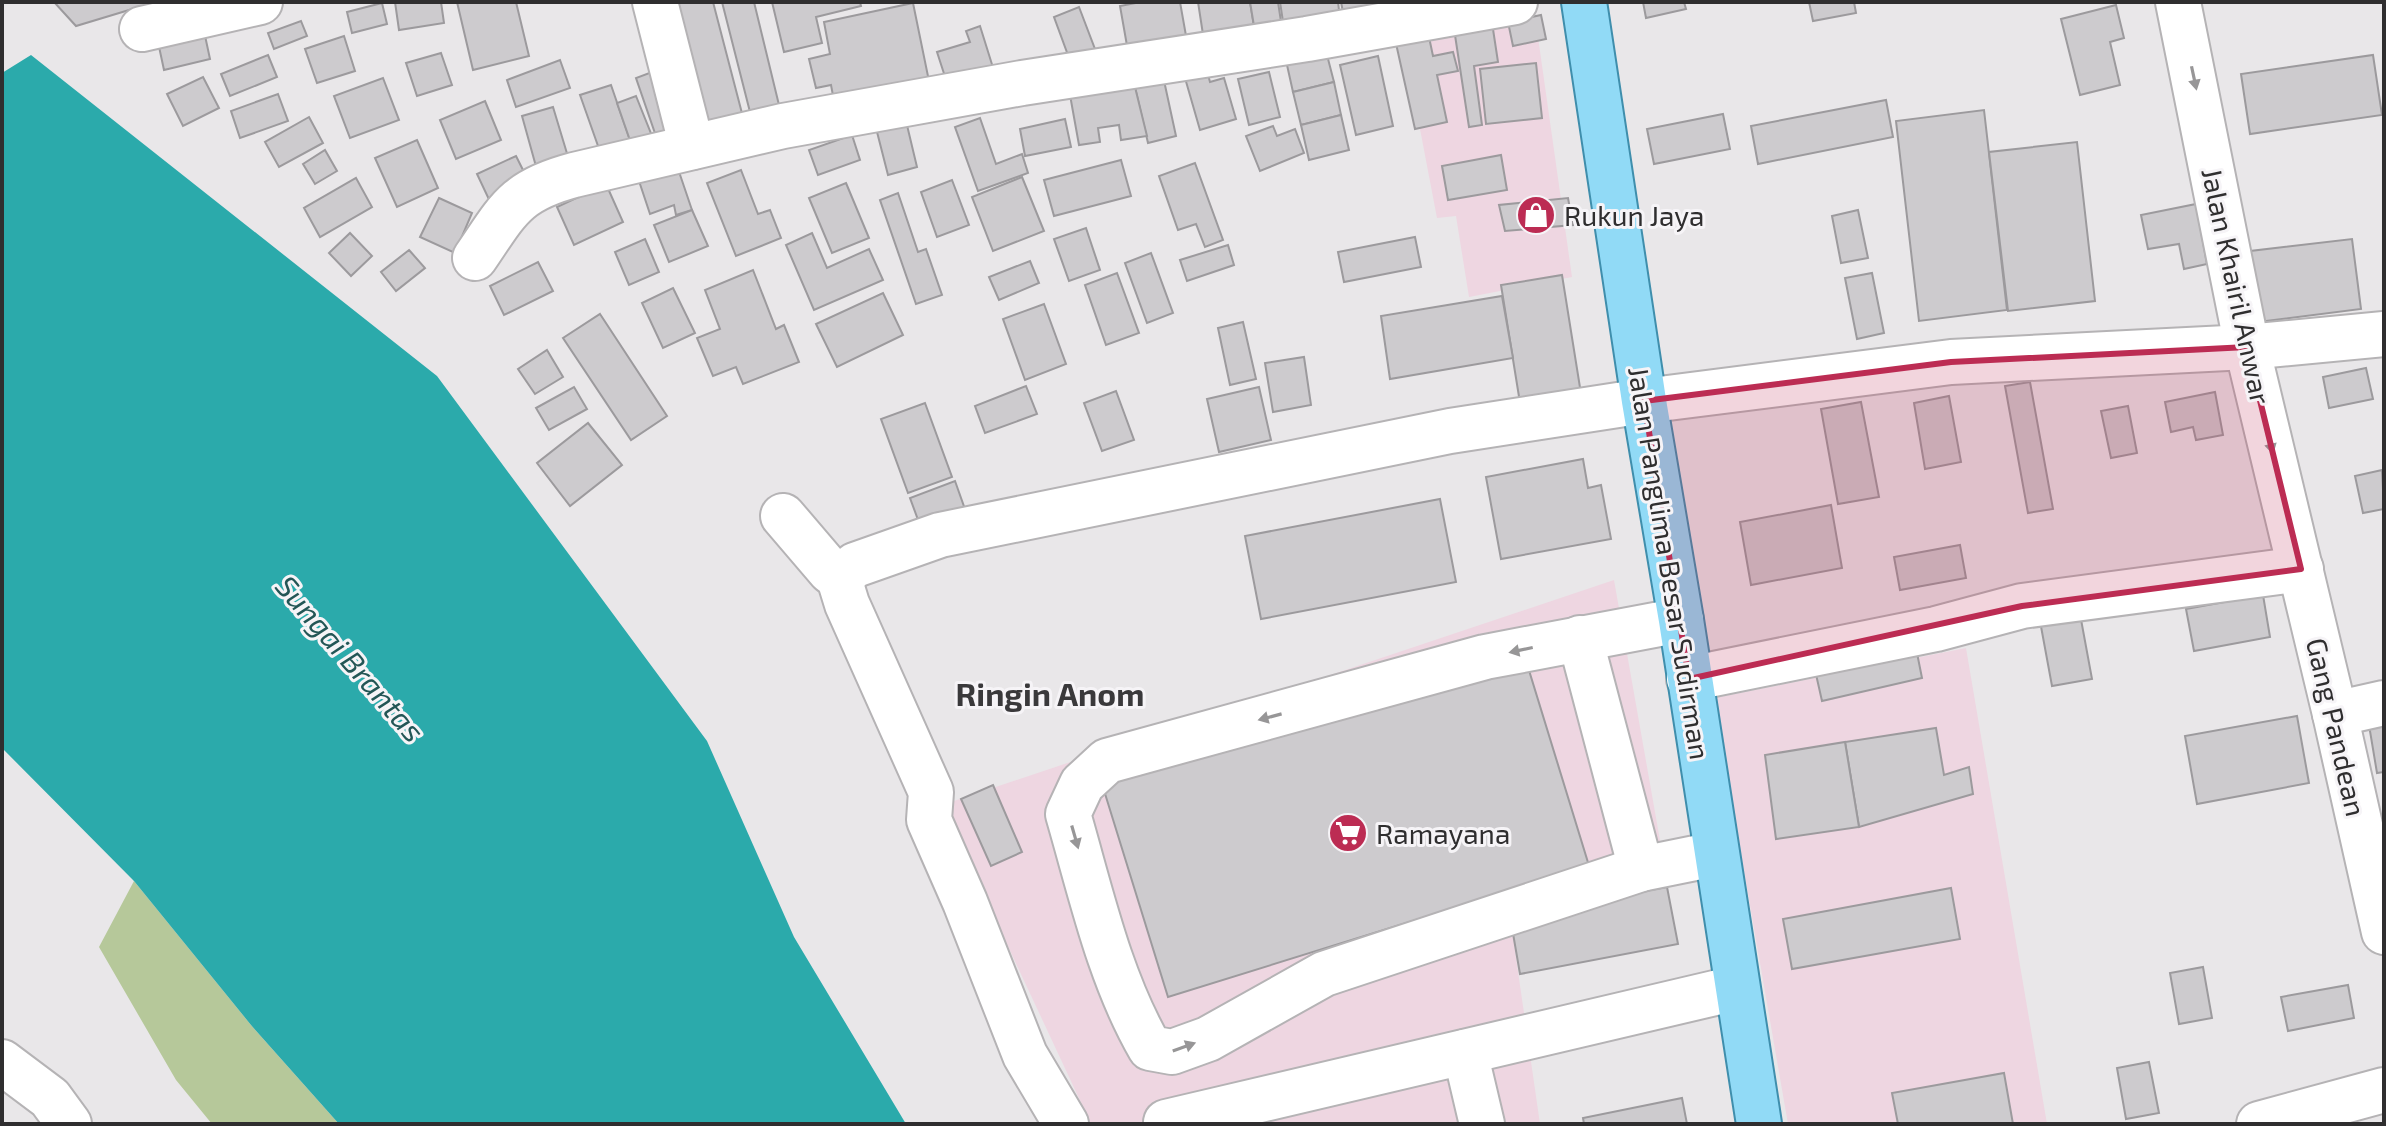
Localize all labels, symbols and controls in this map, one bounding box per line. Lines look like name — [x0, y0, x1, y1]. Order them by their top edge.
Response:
one-way arrow — [2188, 66, 2201, 91]
street label: Jalan Khairil Anwar — [2195, 165, 2279, 407]
shop icon: Rukun Jaya — [1515, 194, 1557, 236]
place label: Rukun Jaya — [1564, 198, 1704, 232]
street label: Jalan Panglima Besar Sudirman — [1622, 364, 1718, 762]
one-way arrow — [2265, 430, 2277, 455]
water label: Sungai Brantas — [269, 568, 433, 748]
street label: Gang Pandean — [2300, 635, 2374, 819]
one-way arrow — [1509, 644, 1534, 657]
district label: Ringin Anom — [956, 674, 1144, 712]
one-way arrow — [1258, 711, 1283, 723]
supermarket icon: Ramayana — [1327, 812, 1369, 854]
place label: Ramayana — [1376, 816, 1510, 850]
one-way arrow — [1069, 826, 1082, 850]
one-way arrow — [1172, 1041, 1196, 1053]

